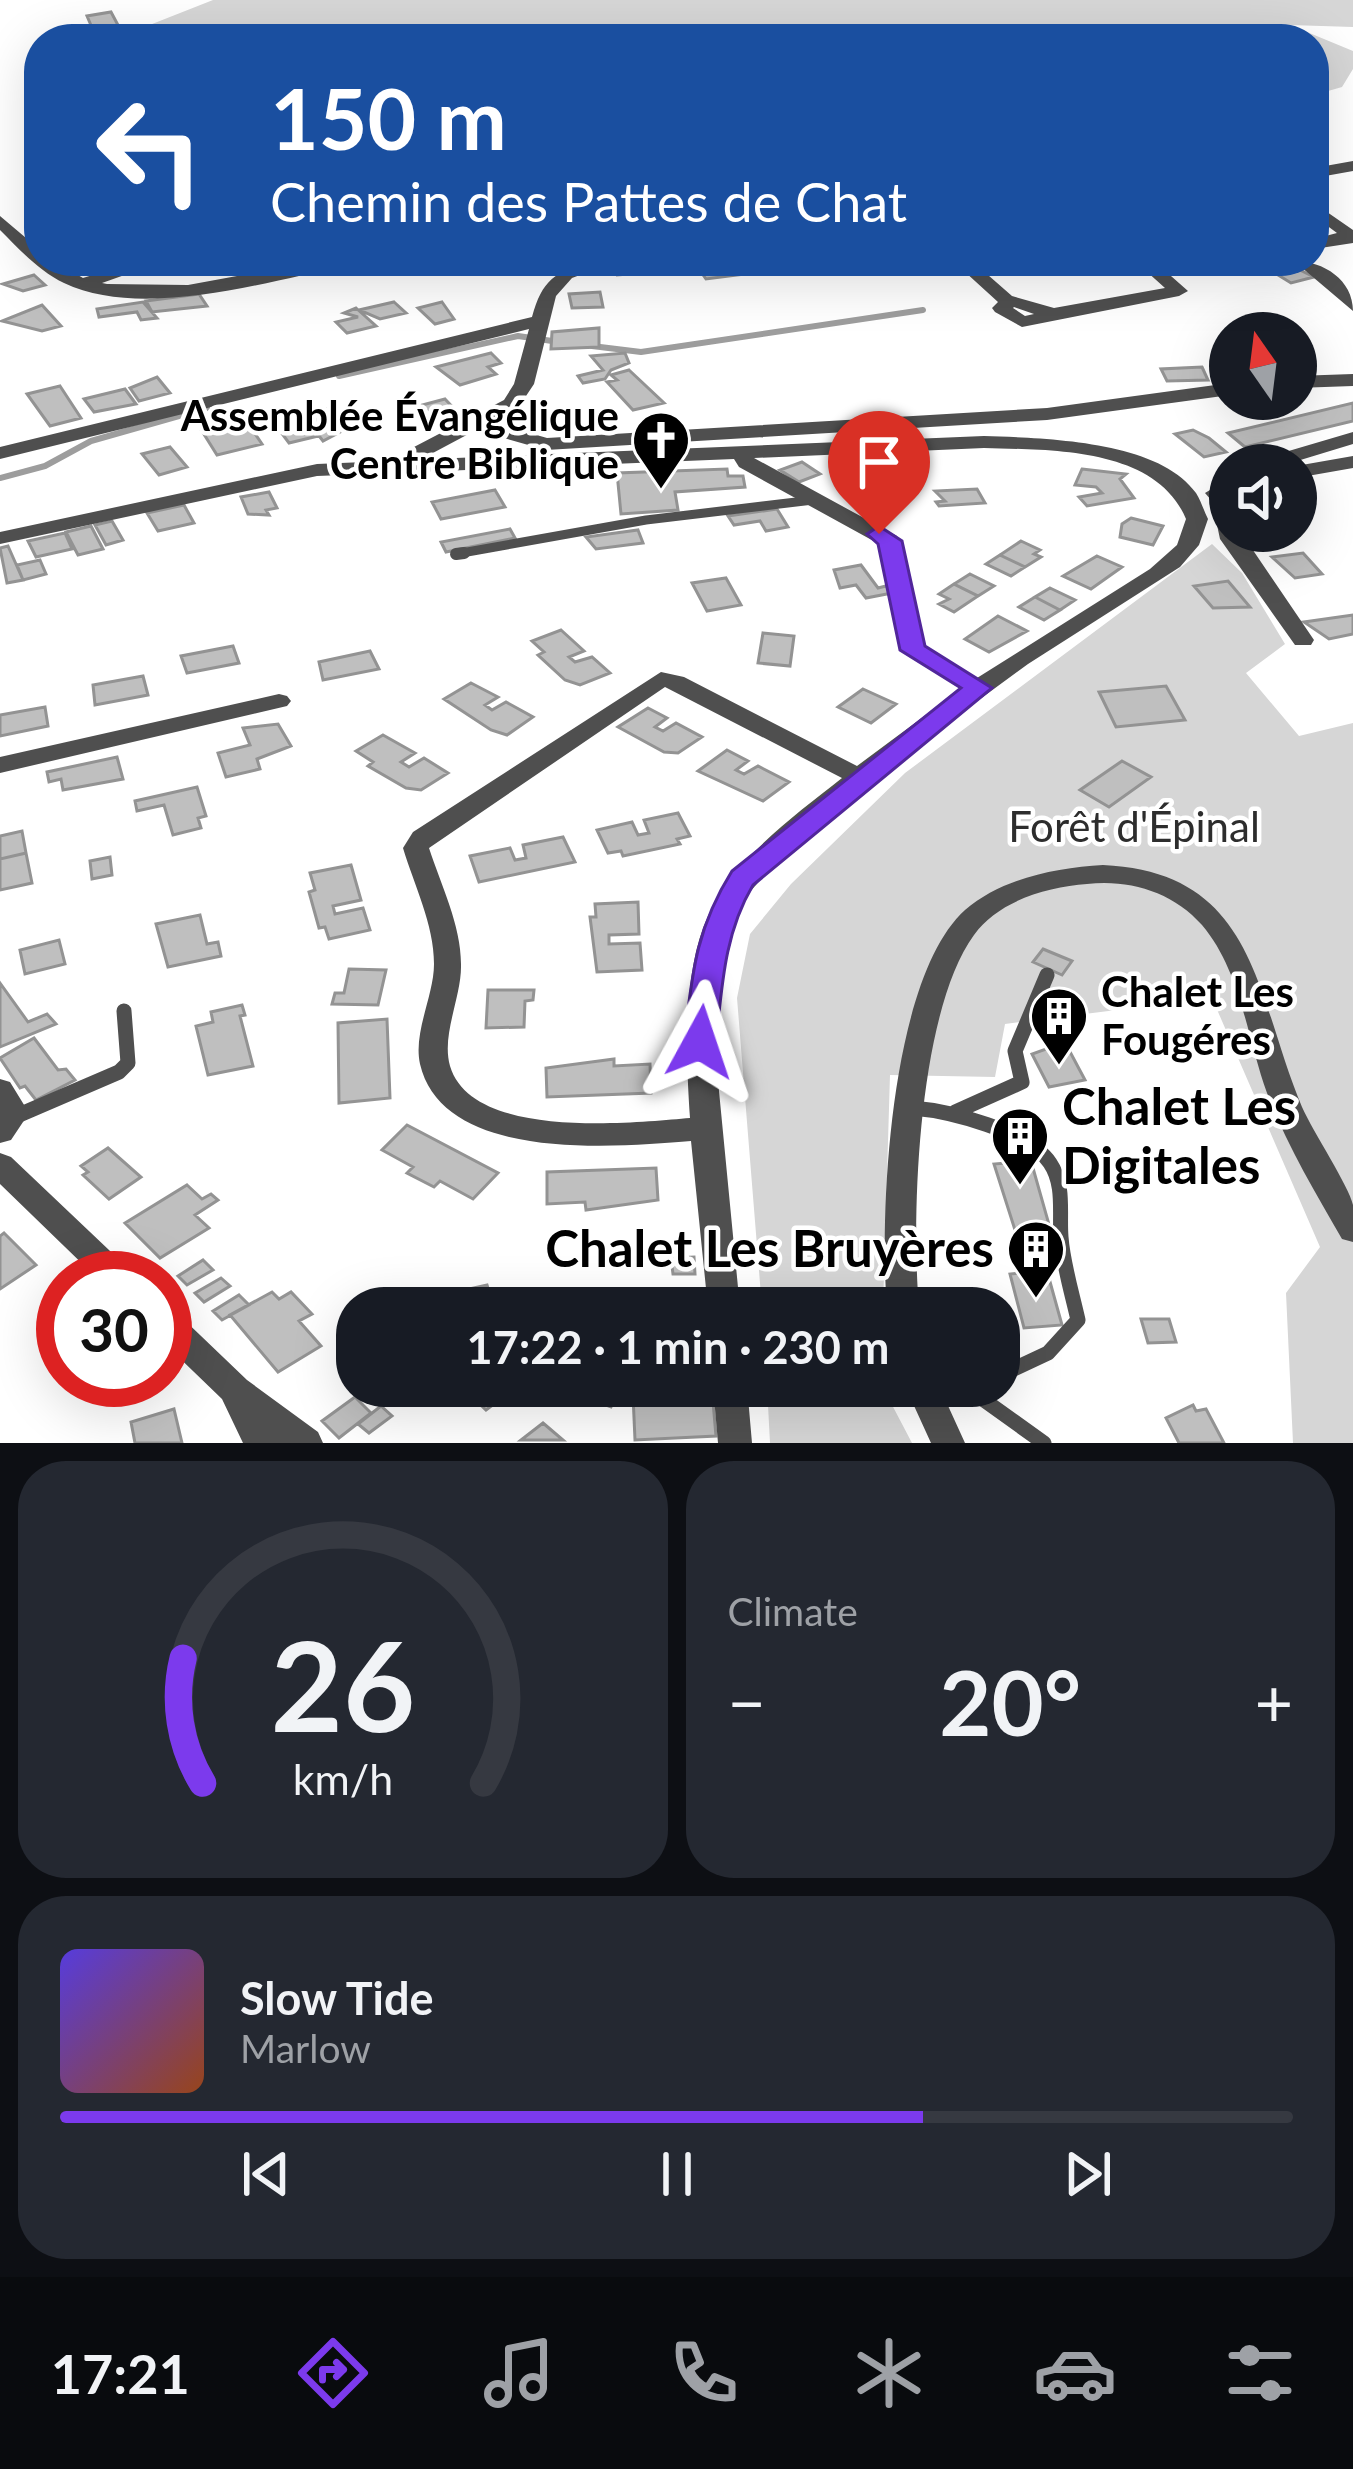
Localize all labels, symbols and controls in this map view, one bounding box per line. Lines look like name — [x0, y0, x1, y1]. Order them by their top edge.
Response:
text: 150 m — [270, 67, 507, 168]
icon: left — [72, 72, 228, 228]
text: Chemin des Pattes de Chat — [270, 169, 907, 234]
north arrow — [1209, 312, 1317, 420]
map controls — [1209, 312, 1317, 552]
place label: Assemblée Évangélique Centre Biblique — [180, 390, 619, 488]
church icon: Assemblée Évangélique Centre Biblique — [630, 409, 692, 491]
pin — [828, 411, 930, 534]
icon: arrive — [846, 429, 912, 495]
button: sound — [1209, 444, 1317, 552]
park label: Forêt d'Épinal — [1008, 801, 1260, 851]
place label: Chalet Les Fougéres — [1101, 966, 1294, 1064]
position arrow — [637, 979, 763, 1105]
building icon: Chalet Les Fougéres — [1028, 985, 1090, 1067]
place label: Chalet Les Digitales — [1062, 1075, 1296, 1195]
building icon: Chalet Les Digitales — [989, 1105, 1051, 1187]
place label: Chalet Les Bruyères — [545, 1217, 994, 1278]
building icon: Chalet Les Bruyères — [1005, 1218, 1067, 1300]
speed limit sign: 30 — [36, 1251, 192, 1407]
text: 17:22 · 1 min · 230 m — [467, 1320, 889, 1374]
text: Climate — [728, 1588, 858, 1634]
text: 26 — [270, 1609, 415, 1759]
text: 20° — [939, 1647, 1081, 1755]
text: − — [728, 1662, 766, 1741]
text: + — [1255, 1662, 1293, 1741]
text: km/h — [293, 1752, 393, 1803]
text: Slow Tide — [240, 1971, 434, 2025]
text: Marlow — [240, 2025, 371, 2071]
icon: previous — [233, 2141, 299, 2207]
icon: pause — [644, 2141, 710, 2207]
icon: next — [1055, 2141, 1121, 2207]
icon: directions — [291, 2331, 375, 2415]
icon: music — [477, 2331, 561, 2415]
icon: phone — [662, 2331, 746, 2415]
icon: climate — [847, 2331, 931, 2415]
icon: car — [1033, 2331, 1117, 2415]
icon: filters — [1218, 2331, 1302, 2415]
text: 17:21 — [51, 2341, 190, 2406]

